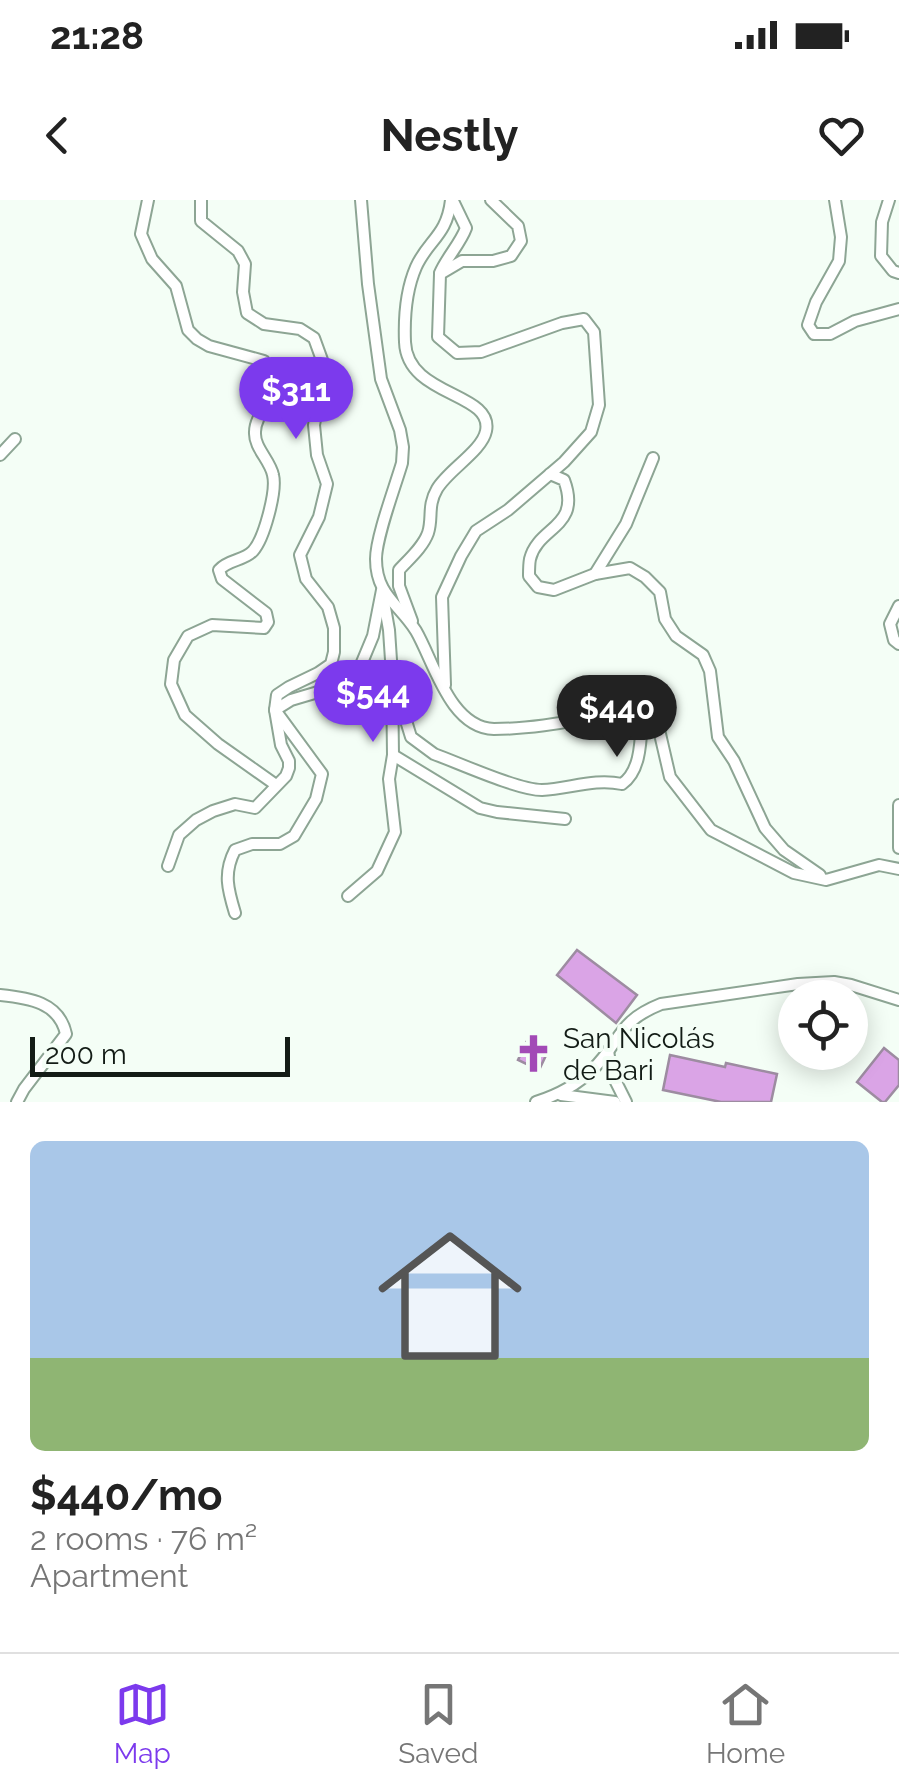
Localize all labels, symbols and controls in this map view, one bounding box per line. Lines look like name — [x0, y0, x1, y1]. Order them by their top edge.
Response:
text: 21:28 — [50, 13, 144, 58]
icon: back — [30, 108, 85, 163]
icon: heart — [814, 108, 869, 163]
text: Nestly — [380, 109, 519, 162]
pin: $311 — [237, 357, 355, 442]
text: $311 — [261, 371, 331, 408]
pin: $544 — [314, 660, 432, 745]
text: $544 — [336, 674, 410, 711]
pin: $440 — [558, 675, 676, 760]
text: $440 — [579, 689, 655, 726]
map controls — [778, 980, 868, 1070]
button: locate — [778, 980, 868, 1070]
place label: San Nicolás de Bari — [563, 1022, 715, 1087]
scale bar — [30, 1032, 290, 1076]
church icon: San Nicolás de Bari — [512, 1033, 554, 1075]
text: 200 m — [45, 1038, 127, 1071]
icon: home — [360, 1206, 540, 1386]
text: $440/mo — [30, 1471, 222, 1520]
text: 2 rooms · 76 m² — [30, 1520, 257, 1557]
text: Apartment — [30, 1557, 188, 1594]
tab: Map — [114, 1677, 171, 1770]
tab: Saved — [398, 1677, 478, 1770]
tab: Home — [706, 1677, 785, 1770]

